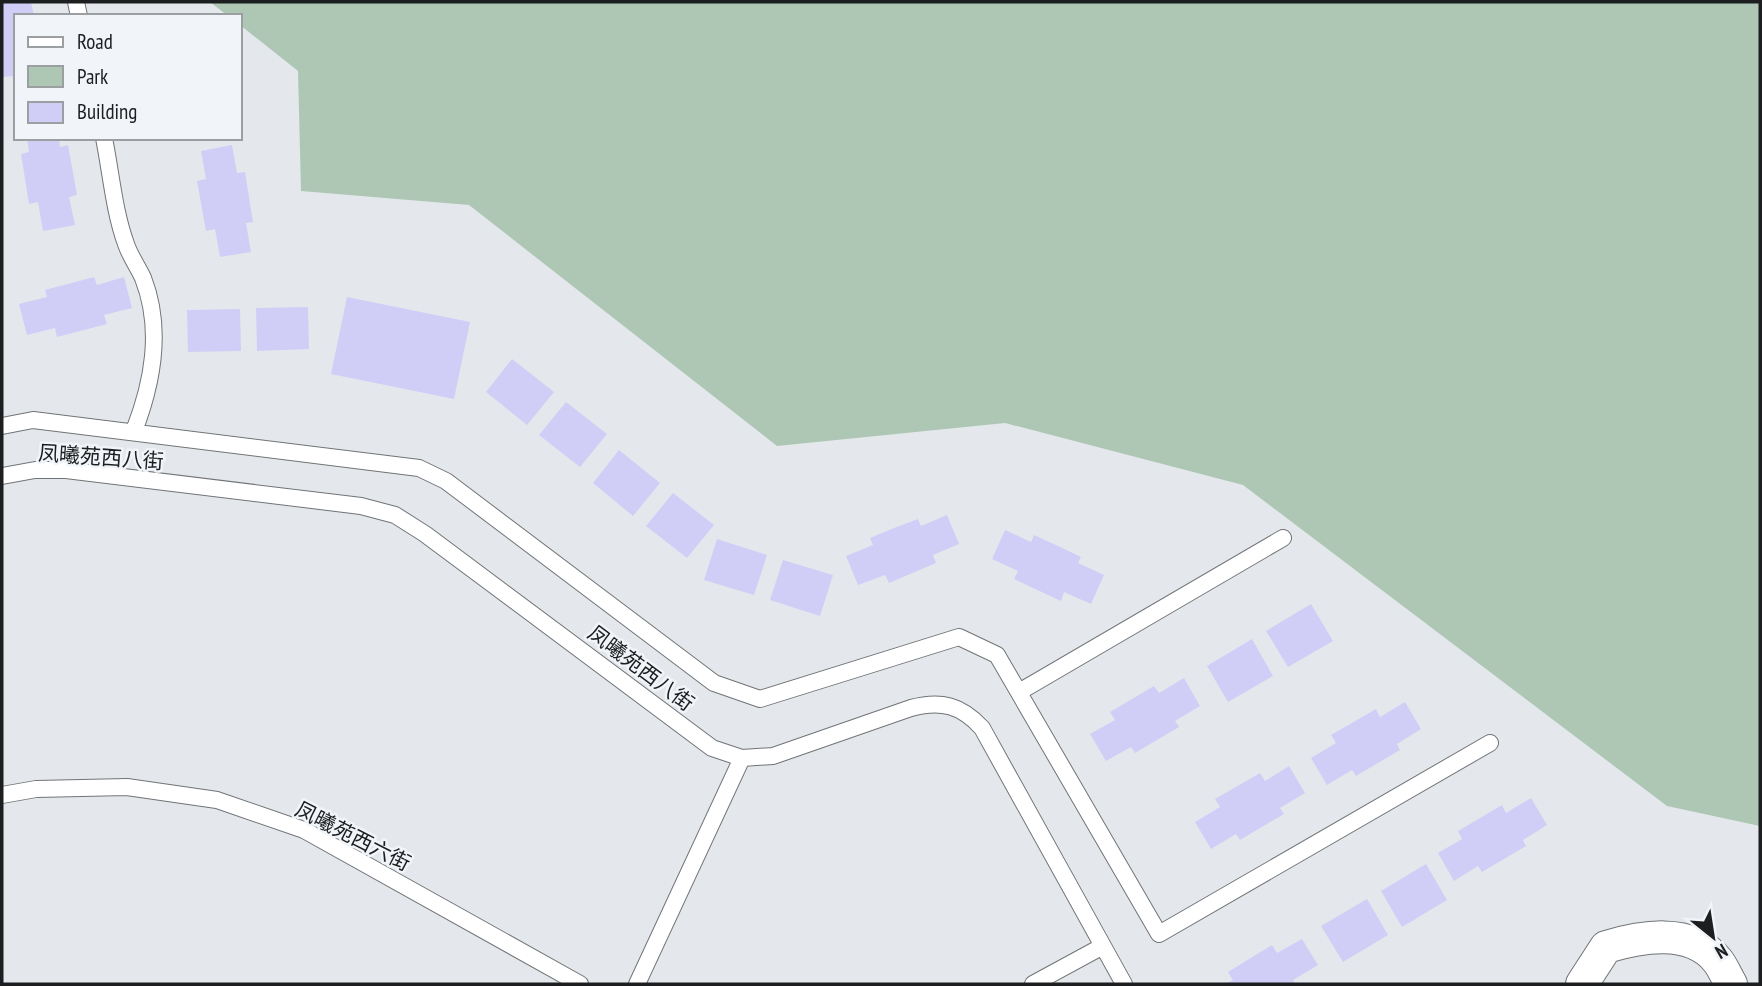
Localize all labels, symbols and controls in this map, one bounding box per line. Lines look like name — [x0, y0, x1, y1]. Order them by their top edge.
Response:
legend — [14, 14, 242, 140]
text: Road — [77, 28, 113, 55]
text: Park — [77, 63, 108, 90]
text: Building — [77, 98, 137, 125]
street label: 凤曦苑西八街 — [37, 439, 165, 475]
street label: 凤曦苑西八街 — [583, 619, 699, 717]
street label: 凤曦苑西六街 — [291, 795, 415, 877]
north arrow — [1678, 902, 1748, 972]
text: N — [1711, 939, 1732, 965]

